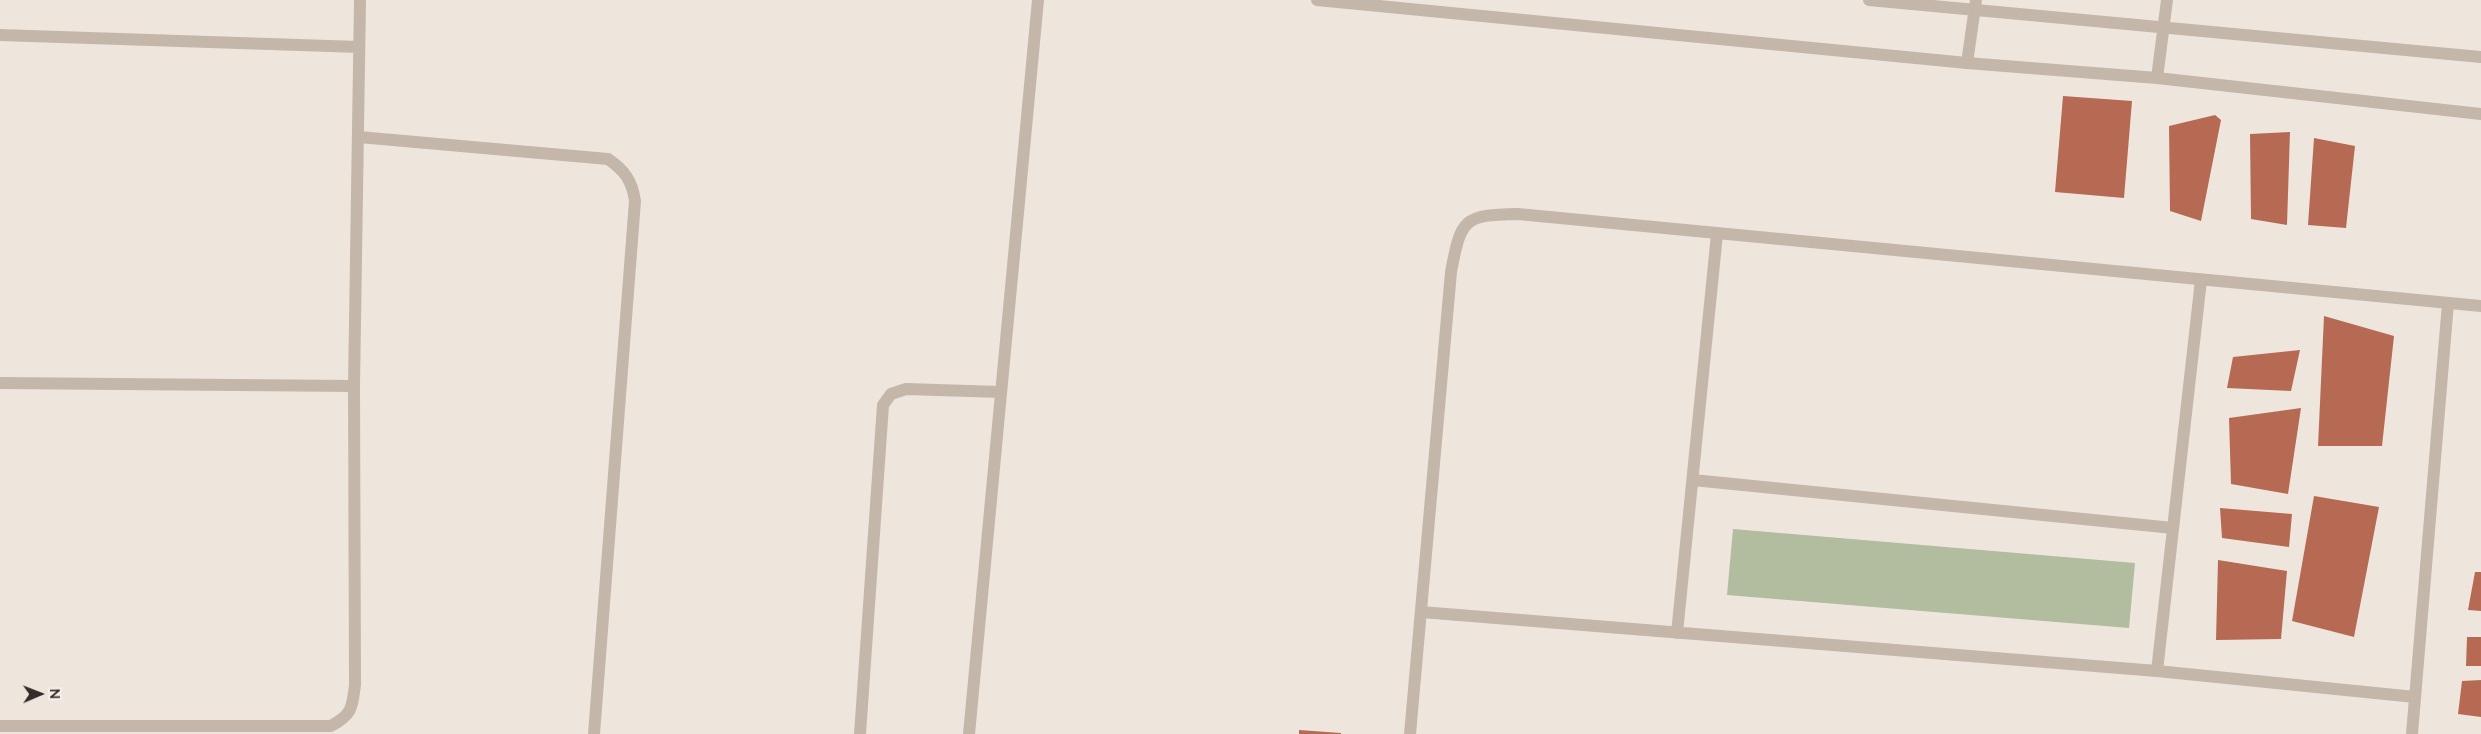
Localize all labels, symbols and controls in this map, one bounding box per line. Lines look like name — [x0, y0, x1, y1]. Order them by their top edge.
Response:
north arrow — [15, 669, 65, 719]
text: N — [46, 688, 64, 699]

